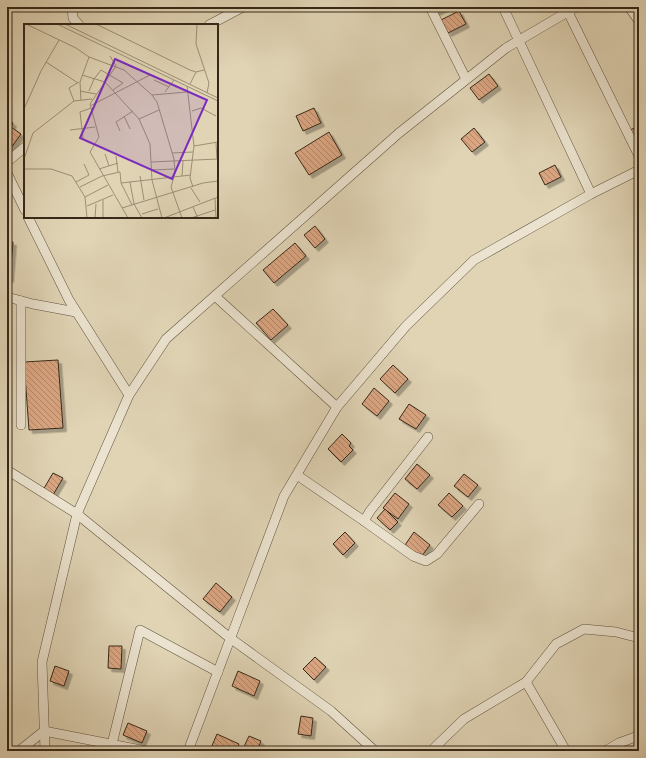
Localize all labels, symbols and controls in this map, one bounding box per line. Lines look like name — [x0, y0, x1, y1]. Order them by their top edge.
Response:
inset map — [24, 24, 218, 218]

